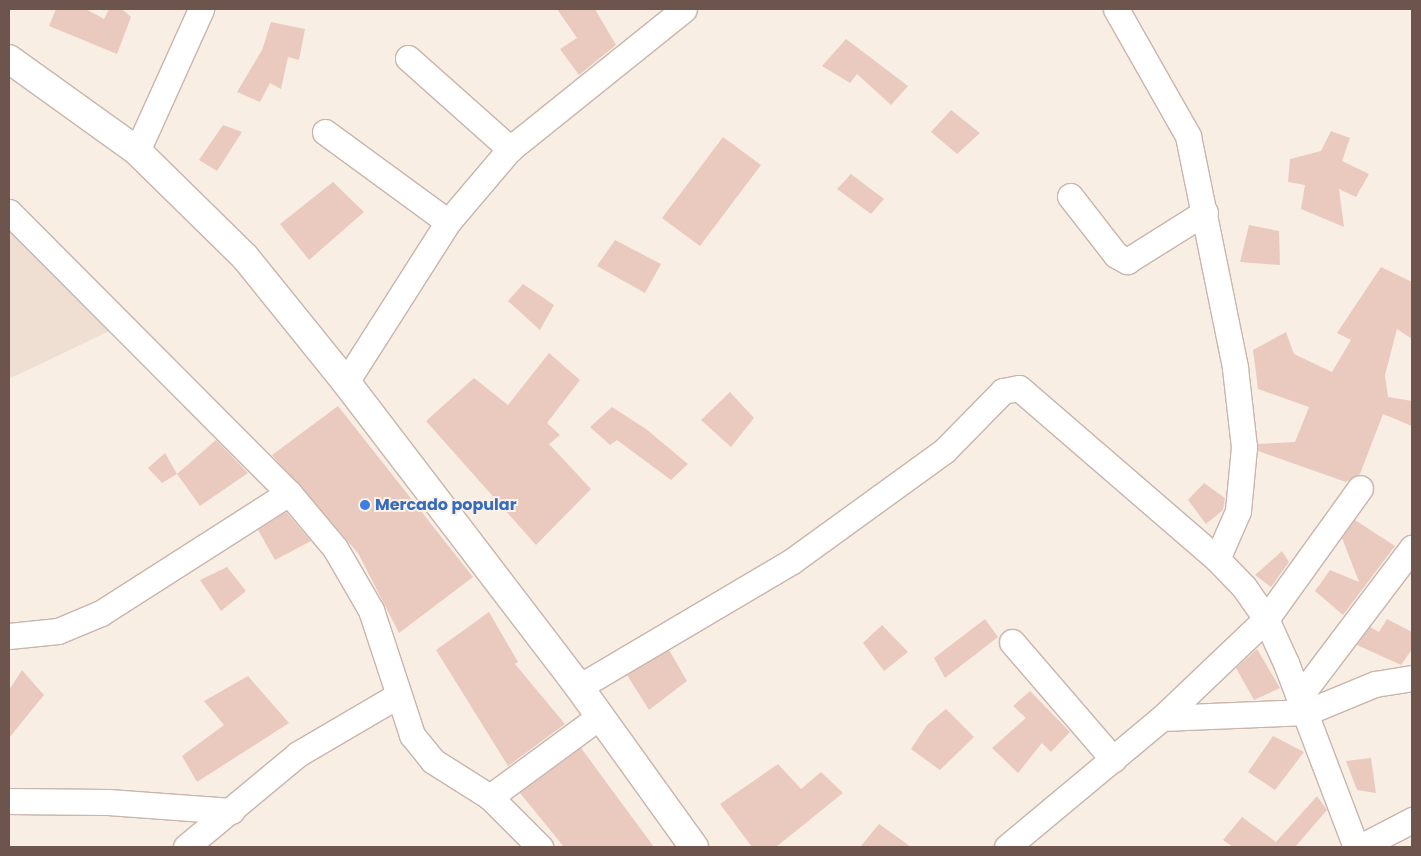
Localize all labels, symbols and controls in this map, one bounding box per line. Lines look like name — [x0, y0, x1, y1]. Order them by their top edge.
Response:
place label: Mercado popular — [375, 495, 517, 515]
marker: Mercado popular — [359, 499, 371, 511]

